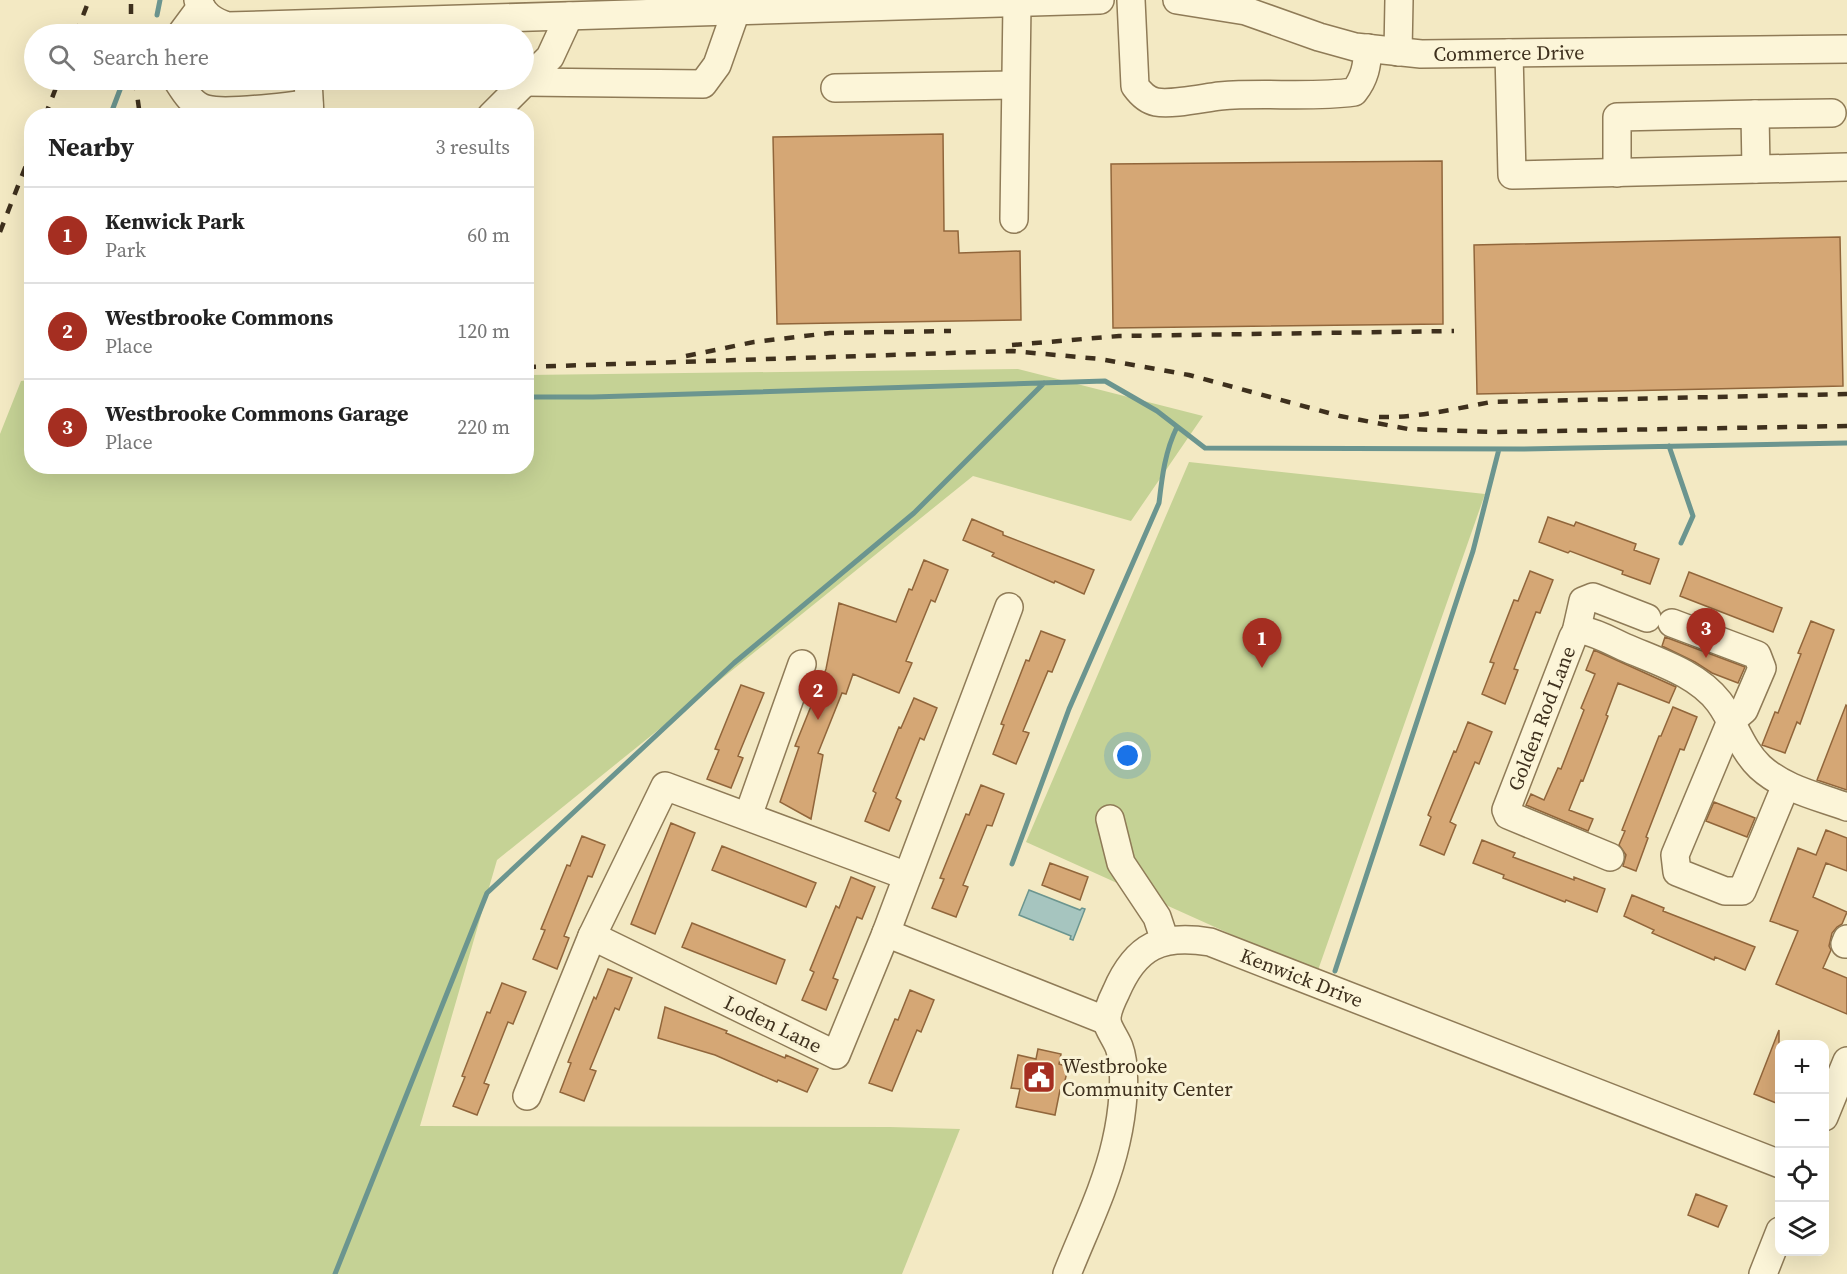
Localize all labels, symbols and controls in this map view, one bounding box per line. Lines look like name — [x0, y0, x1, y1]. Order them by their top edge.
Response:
search box — [24, 24, 534, 90]
street label: Commerce Drive — [1433, 38, 1585, 68]
icon: search — [45, 41, 78, 74]
text: Search here — [93, 42, 209, 72]
text: Nearby — [48, 129, 134, 165]
text: 3 results — [435, 133, 510, 161]
text: Kenwick Park — [105, 206, 245, 236]
text: 1 — [62, 221, 73, 249]
text: 60 m — [467, 221, 510, 249]
text: Park — [105, 236, 146, 264]
text: Westbrooke Commons — [105, 302, 333, 332]
text: 2 — [62, 317, 73, 345]
text: 120 m — [457, 317, 510, 345]
text: Place — [105, 332, 153, 360]
text: Westbrooke Commons Garage — [105, 398, 409, 428]
text: 3 — [62, 413, 73, 441]
text: 220 m — [457, 413, 510, 441]
text: Place — [105, 428, 153, 456]
pin: 3 — [1686, 608, 1726, 658]
pin: 1 — [1242, 618, 1282, 668]
street label: Golden Rod Lane — [1501, 642, 1582, 795]
pin: 2 — [798, 670, 838, 720]
your location — [1113, 741, 1142, 770]
street label: Kenwick Drive — [1236, 941, 1367, 1014]
street label: Loden Lane — [719, 988, 827, 1060]
map controls — [1775, 1040, 1829, 1256]
button: + — [1775, 1040, 1829, 1094]
place label: Westbrooke Community Center — [1062, 1052, 1233, 1103]
public building icon: Westbrooke Community Center — [1021, 1059, 1057, 1095]
button: − — [1775, 1094, 1829, 1148]
button: locate — [1775, 1148, 1829, 1202]
button: layers — [1775, 1202, 1829, 1256]

